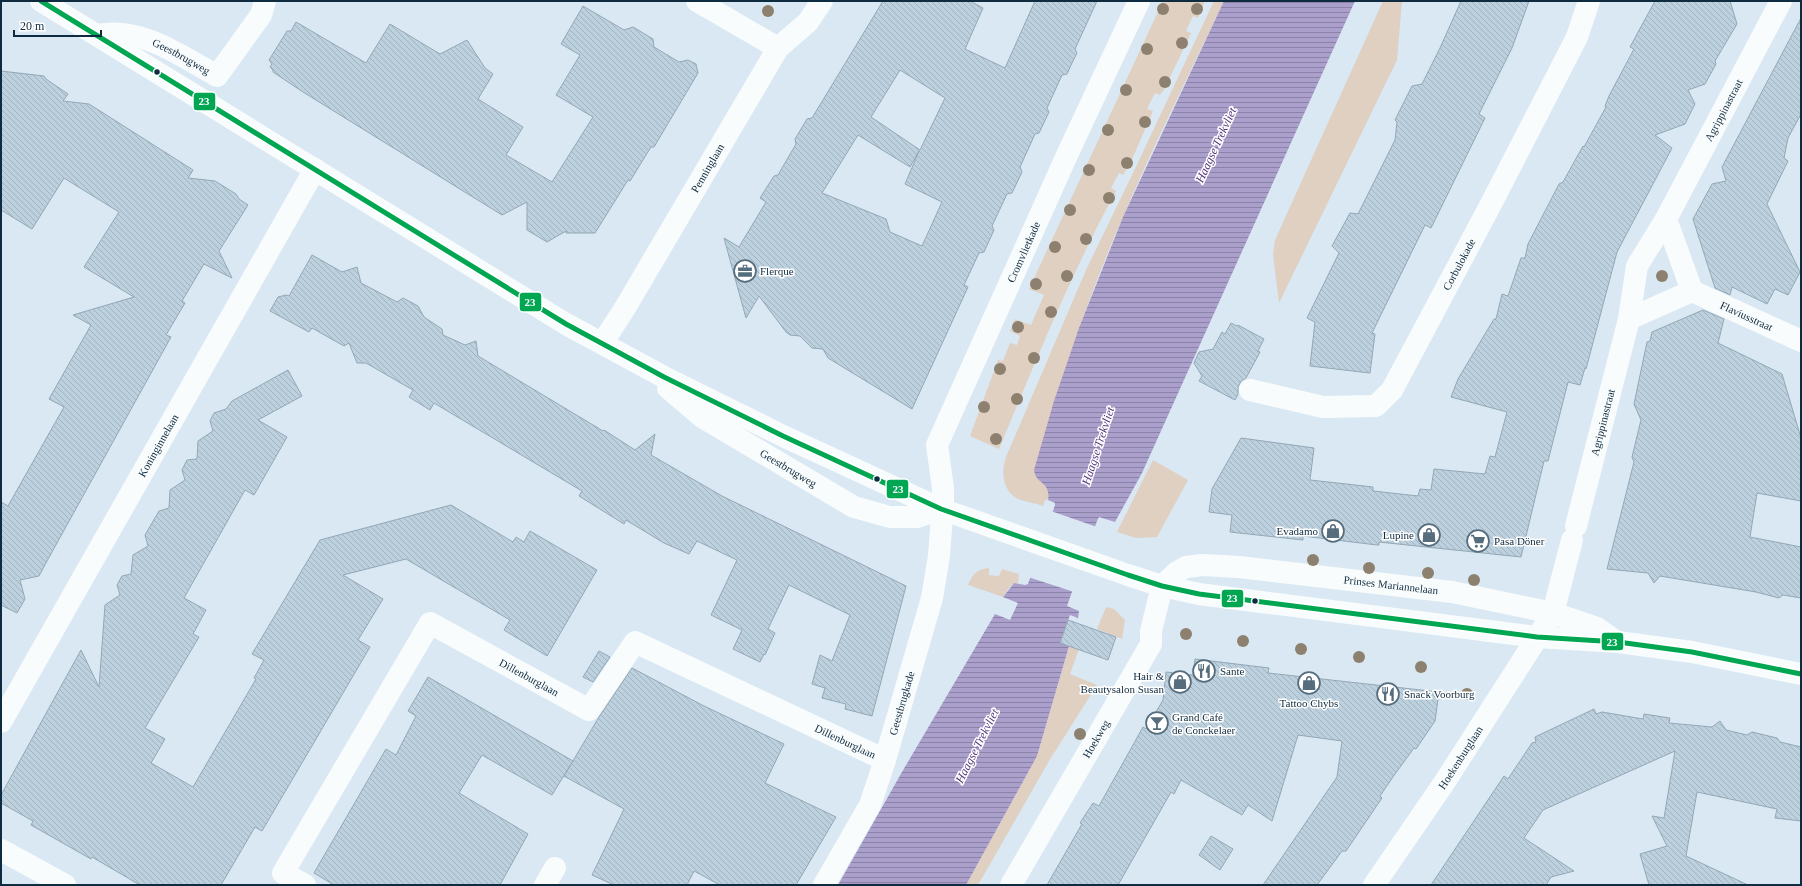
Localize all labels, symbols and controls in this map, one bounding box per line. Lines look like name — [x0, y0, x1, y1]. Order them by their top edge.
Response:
scale bar — [14, 12, 101, 38]
text: 20 m — [20, 19, 45, 33]
street label: Geestbrugweg — [151, 36, 213, 77]
unlabelled marker — [152, 67, 162, 77]
street label: Agrippinastraat — [1702, 77, 1745, 143]
line badge: 23 — [193, 92, 216, 111]
text: 23 — [199, 95, 210, 107]
water label: Haagse Trekvliet — [1192, 105, 1240, 186]
street label: Penninglaan — [688, 141, 727, 194]
street label: Cromvlietkade — [1005, 220, 1042, 284]
street label: Corbulokade — [1440, 236, 1478, 292]
office icon: Flerque — [732, 258, 758, 284]
place label: Flerque — [760, 265, 794, 277]
line badge: 23 — [519, 292, 542, 312]
text: 23 — [525, 296, 536, 308]
street label: Flaviusstraat — [1718, 299, 1775, 333]
street label: Agrippinastraat — [1588, 388, 1617, 457]
water label: Haagse Trekvliet — [1078, 405, 1117, 488]
street label: Koninginnelaan — [135, 411, 181, 479]
street label: Geestbrugweg — [758, 447, 819, 490]
unlabelled marker — [872, 474, 882, 484]
line badge: 23 — [886, 479, 909, 499]
text: 23 — [893, 483, 904, 495]
shop icon: Evadamo — [1320, 518, 1346, 544]
shop icon: Lupine — [1416, 522, 1442, 548]
place label: Evadamo — [1276, 525, 1318, 537]
supermarket icon: Pasa Döner — [1465, 528, 1491, 554]
place label: Lupine — [1383, 529, 1414, 541]
place label: Pasa Döner — [1494, 535, 1545, 547]
street label: Prinses Mariannelaan — [1343, 573, 1439, 596]
line badge: 23 — [1221, 589, 1244, 608]
text: 23 — [1227, 592, 1238, 604]
unlabelled marker — [1250, 596, 1260, 606]
line badge: 23 — [1601, 632, 1624, 651]
text: 23 — [1607, 636, 1618, 648]
street label: Dillenburglaan — [497, 656, 561, 699]
restaurant icon: Sante — [1191, 658, 1217, 684]
place label: Sante — [1220, 665, 1245, 677]
shop icon: Hair & Beautysalon Susan — [1167, 669, 1193, 695]
street label: Geestbrugkade — [887, 670, 917, 736]
place label: Hair & Beautysalon Susan — [1081, 670, 1164, 695]
shop icon: Tattoo Chybs — [1296, 670, 1322, 696]
restaurant icon: Snack Voorburg — [1375, 681, 1401, 707]
place label: Snack Voorburg — [1404, 688, 1475, 700]
place label: Tattoo Chybs — [1280, 697, 1338, 709]
water label: Haagse Trekvliet — [952, 706, 1002, 786]
bar icon: Grand Café de Conckelaer — [1144, 710, 1170, 736]
place label: Grand Café de Conckelaer — [1172, 711, 1236, 736]
street label: Hoekweg — [1080, 717, 1112, 760]
street label: Dillenburglaan — [813, 722, 878, 761]
street label: Hoekenburglaan — [1436, 723, 1485, 791]

